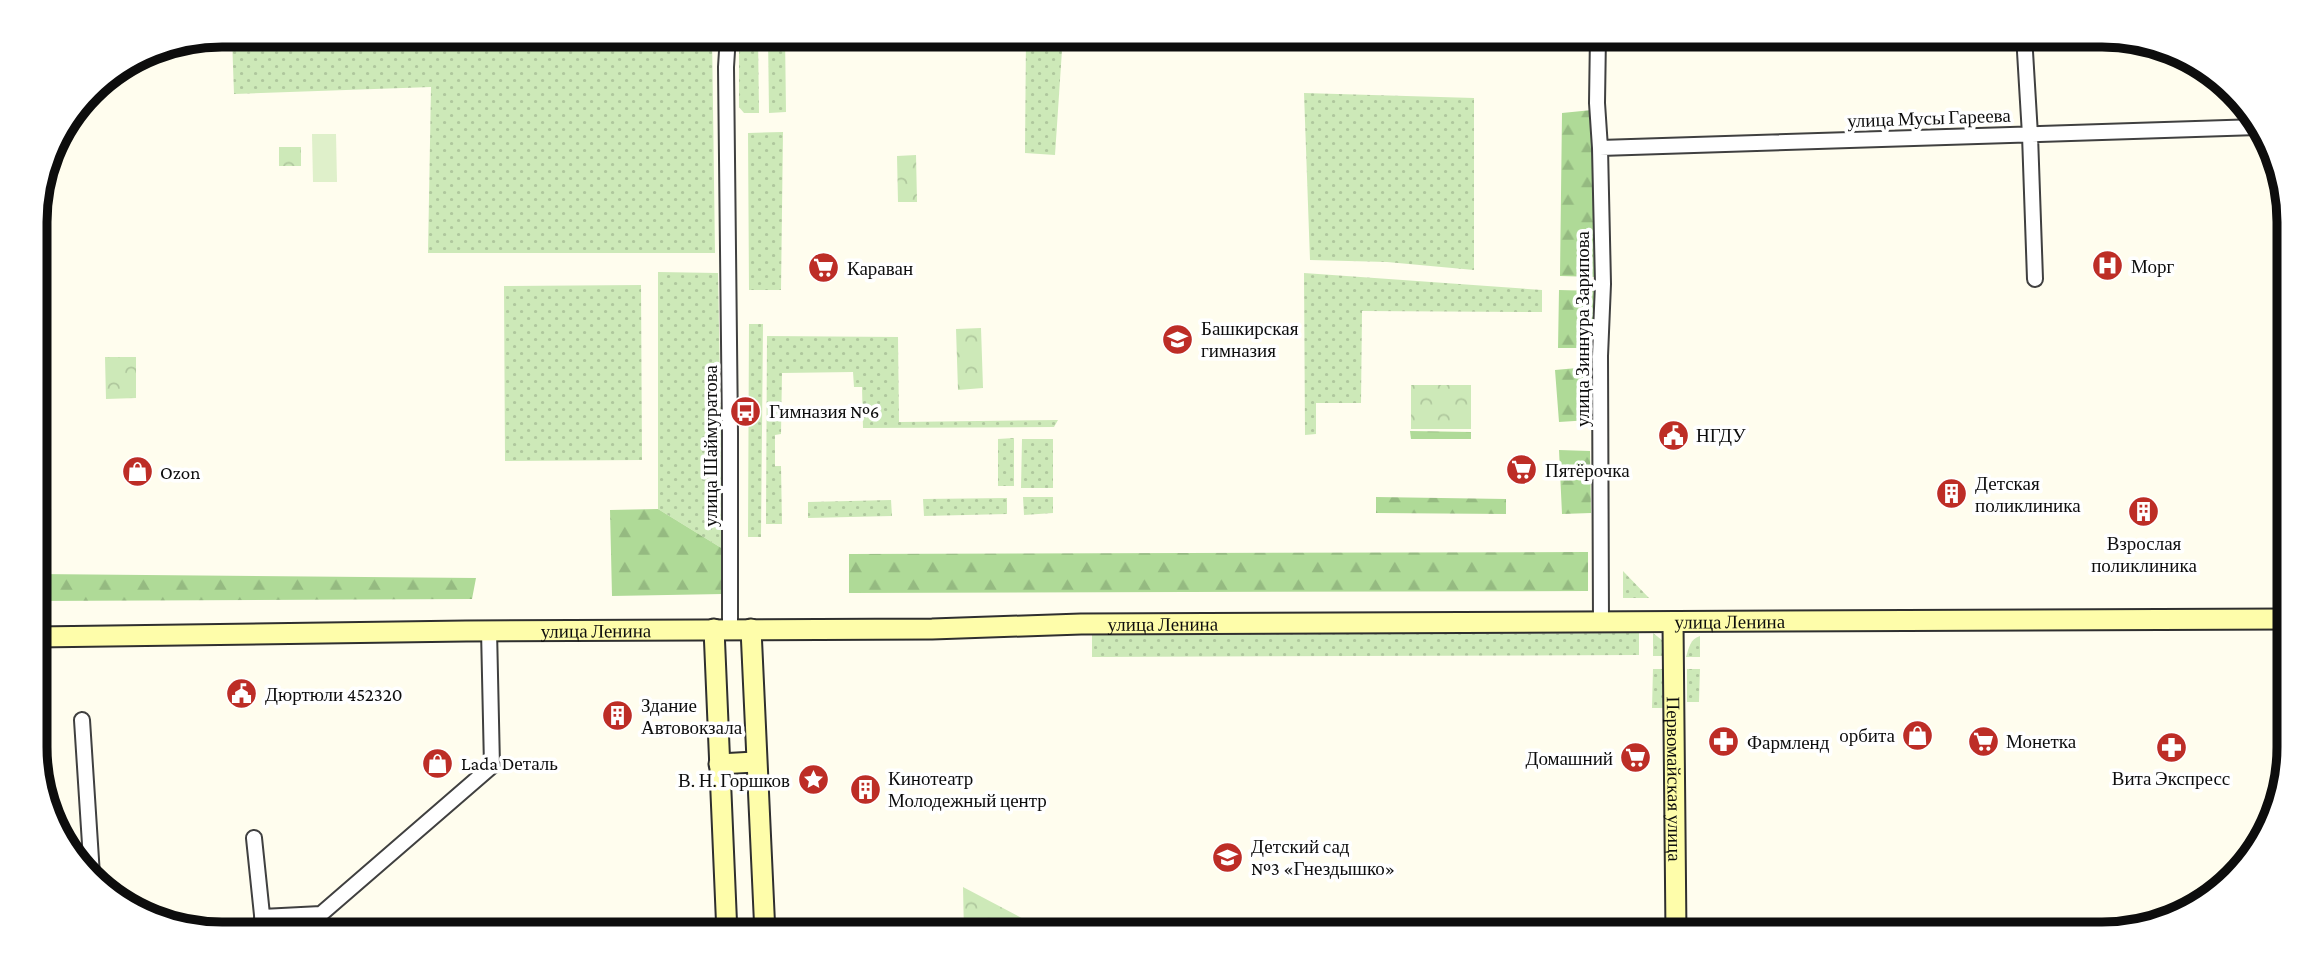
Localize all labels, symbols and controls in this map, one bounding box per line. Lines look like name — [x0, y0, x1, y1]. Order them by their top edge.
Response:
street label: улица Мусы Гареева — [1847, 105, 2012, 131]
street label: улица Зиннура Зарипова — [1572, 230, 1593, 427]
hospital icon: Морг — [2091, 249, 2125, 283]
supermarket icon: Караван — [807, 251, 841, 285]
place label: Морг — [2131, 256, 2174, 277]
place label: Караван — [847, 258, 913, 279]
place label: Башкирская гимназия — [1201, 318, 1299, 361]
school or university icon: Башкирская гимназия — [1161, 322, 1195, 356]
street label: улица Шаймуратова — [700, 364, 721, 527]
bus stop icon: Гимназия №6 — [729, 394, 763, 428]
place label: Гимназия №6 — [769, 401, 880, 422]
public building icon: НГДУ — [1656, 418, 1690, 452]
place label: НГДУ — [1696, 425, 1746, 446]
supermarket icon: Пятёрочка — [1505, 453, 1539, 487]
shop icon: Ozon — [120, 455, 154, 489]
place label: Пятёрочка — [1545, 460, 1630, 481]
place label: Ozon — [160, 462, 200, 483]
place label: Детская поликлиника — [1975, 473, 2081, 516]
building icon: Детская поликлиника — [1935, 477, 1969, 511]
building icon: Взрослая поликлиника — [2127, 495, 2161, 529]
place label: Взрослая поликлиника — [2091, 533, 2197, 576]
street label: улица Ленина — [1674, 611, 1786, 632]
street label: улица Ленина — [1107, 613, 1219, 634]
street label: улица Ленина — [541, 620, 652, 641]
public building icon: Дюртюли 452320 — [225, 677, 259, 711]
place label: Дюртюли 452320 — [265, 684, 403, 705]
place label: Здание Автовокзала — [641, 695, 743, 738]
street label: Первомайская улица — [1663, 696, 1686, 862]
building icon: Здание Автовокзала — [601, 699, 635, 733]
shop icon: орбита — [1901, 718, 1935, 752]
supermarket icon: Монетка — [1966, 724, 2000, 758]
pharmacy icon: Фармленд — [1707, 725, 1741, 759]
place label: орбита — [1839, 725, 1896, 746]
pharmacy icon: Вита Экспресс — [2154, 730, 2188, 764]
place label: Монетка — [2006, 731, 2077, 752]
place label: Фармленд — [1747, 732, 1830, 753]
supermarket icon: Домашний — [1619, 741, 1653, 775]
shop icon: Lada Dеталь — [421, 746, 455, 780]
place label: Домашний — [1525, 748, 1613, 769]
place label: Lada Dеталь — [461, 753, 558, 774]
place icon: В. Н. Горшков — [796, 763, 830, 797]
place label: Кинотеатр Молодежный центр — [888, 768, 1047, 811]
place label: Вита Экспресс — [2112, 768, 2230, 789]
place label: В. Н. Горшков — [678, 770, 790, 791]
building icon: Кинотеатр Молодежный центр — [848, 772, 882, 806]
place label: Детский сад №3 «Гнездышко» — [1251, 836, 1395, 879]
school or university icon: Детский сад №3 «Гнездышко» — [1211, 840, 1245, 874]

